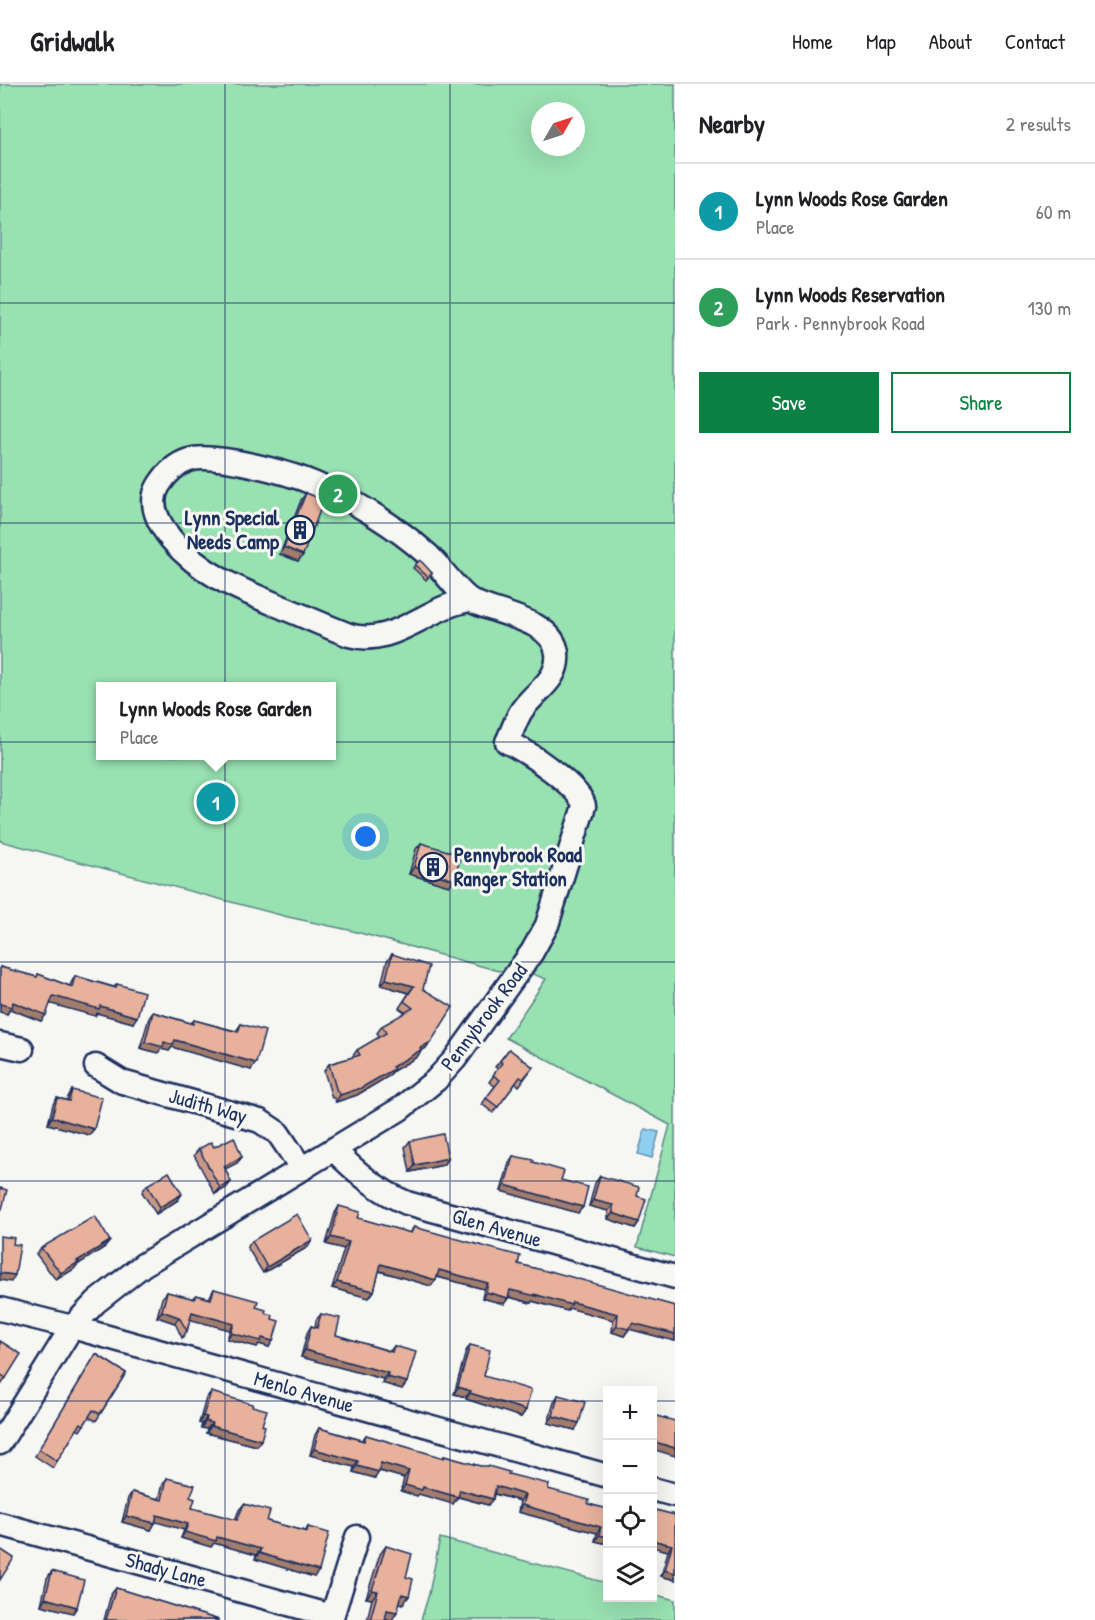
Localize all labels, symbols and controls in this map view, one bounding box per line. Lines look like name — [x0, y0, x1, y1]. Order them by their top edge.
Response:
text: Gridwalk — [30, 22, 114, 60]
text: Home — [792, 27, 833, 56]
text: Map — [866, 27, 896, 56]
text: About — [929, 27, 972, 56]
text: Contact — [1005, 27, 1065, 56]
north arrow — [531, 102, 585, 156]
text: Nearby — [699, 106, 765, 141]
text: 2 results — [1006, 110, 1071, 137]
text: Lynn Woods Rose Garden — [756, 183, 948, 213]
text: 1 — [715, 198, 722, 225]
text: 60 m — [1036, 198, 1071, 225]
text: Place — [756, 213, 795, 240]
text: Lynn Woods Reservation — [756, 279, 945, 309]
text: 2 — [714, 294, 723, 321]
text: 130 m — [1028, 294, 1071, 321]
text: Park · Pennybrook Road — [756, 309, 925, 336]
button: Save — [699, 372, 879, 433]
button: Share — [891, 372, 1071, 433]
pin: 2 — [318, 472, 358, 516]
place label: Lynn Special Needs Camp — [185, 503, 280, 557]
building icon: Lynn Special Needs Camp — [284, 514, 316, 546]
popup — [96, 682, 336, 760]
text: Lynn Woods Rose Garden — [120, 693, 312, 723]
text: Place — [120, 723, 159, 750]
pin: 1 — [196, 780, 236, 824]
your location — [351, 822, 380, 851]
place label: Pennybrook Road Ranger Station — [454, 840, 583, 894]
building icon: Pennybrook Road Ranger Station — [417, 851, 449, 883]
street label: Pennybrook Road — [434, 957, 534, 1077]
street label: Judith Way — [166, 1081, 251, 1131]
street label: Glen Avenue — [449, 1201, 545, 1254]
street label: Menlo Avenue — [251, 1363, 357, 1420]
map controls — [603, 1386, 657, 1602]
button: + — [603, 1386, 657, 1440]
button: − — [603, 1440, 657, 1494]
button: locate — [603, 1494, 657, 1548]
street label: Shady Lane — [123, 1545, 210, 1594]
button: layers — [603, 1548, 657, 1602]

